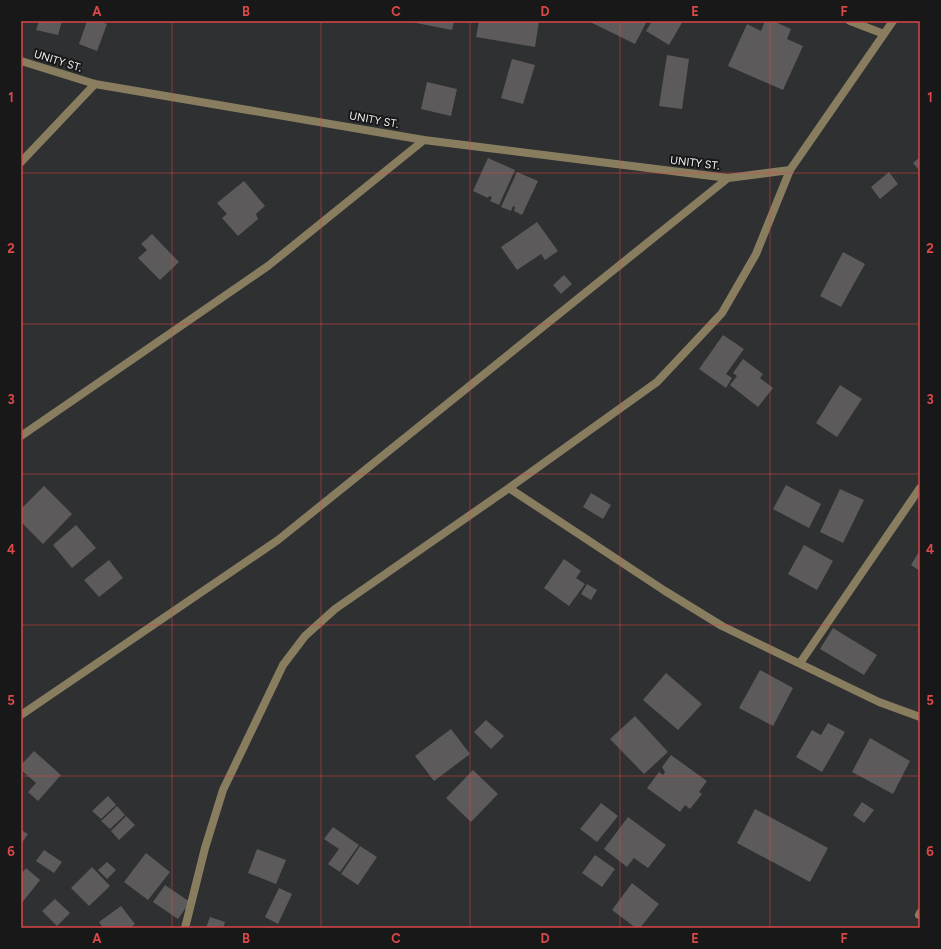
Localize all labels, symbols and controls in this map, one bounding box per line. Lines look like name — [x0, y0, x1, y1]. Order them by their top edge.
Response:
text: A — [92, 4, 102, 19]
text: B — [242, 4, 250, 19]
text: C — [391, 4, 401, 19]
text: D — [540, 4, 550, 19]
text: E — [691, 4, 699, 19]
text: F — [840, 4, 848, 19]
street label: UNITY ST. — [32, 47, 84, 75]
text: 1 — [8, 90, 14, 105]
text: 1 — [927, 90, 933, 105]
street label: UNITY ST. — [348, 109, 400, 131]
street label: UNITY ST. — [669, 154, 721, 172]
text: 2 — [7, 241, 15, 256]
text: 2 — [926, 241, 934, 256]
text: 3 — [7, 392, 15, 407]
text: 3 — [926, 392, 934, 407]
text: 4 — [7, 542, 15, 557]
text: 4 — [926, 542, 934, 557]
text: 5 — [7, 693, 15, 708]
text: 5 — [926, 693, 934, 708]
text: 6 — [7, 844, 15, 859]
text: 6 — [926, 844, 934, 859]
text: A — [92, 931, 102, 946]
text: B — [242, 931, 250, 946]
text: C — [391, 931, 401, 946]
text: D — [540, 931, 550, 946]
text: E — [691, 931, 699, 946]
text: F — [840, 931, 848, 946]

